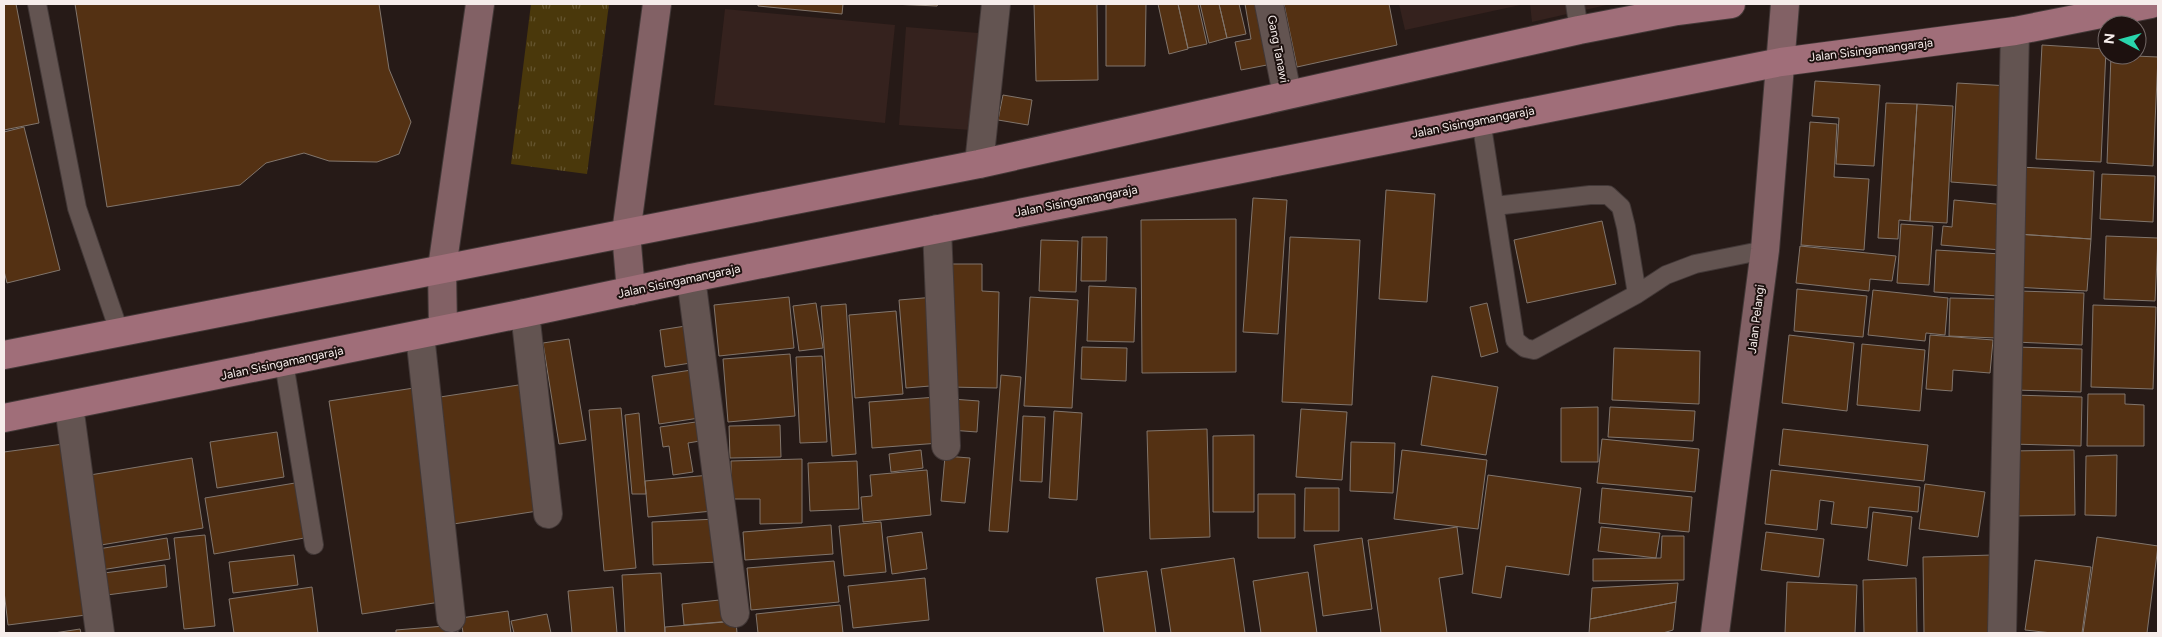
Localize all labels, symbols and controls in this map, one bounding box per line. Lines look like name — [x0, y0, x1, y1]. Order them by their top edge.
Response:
street label: Gang Tanawi — [1265, 14, 1291, 84]
north arrow — [2097, 15, 2147, 65]
text: N — [2101, 32, 2119, 45]
street label: Jalan Sisingamangaraja — [1808, 35, 1934, 65]
street label: Jalan Sisingamangaraja — [1410, 103, 1536, 141]
street label: Jalan Sisingamangaraja — [1013, 182, 1139, 220]
street label: Jalan Sisingamangaraja — [616, 261, 742, 301]
street label: Jalan Pelangi — [1745, 284, 1767, 354]
street label: Jalan Sisingamangaraja — [219, 343, 345, 383]

